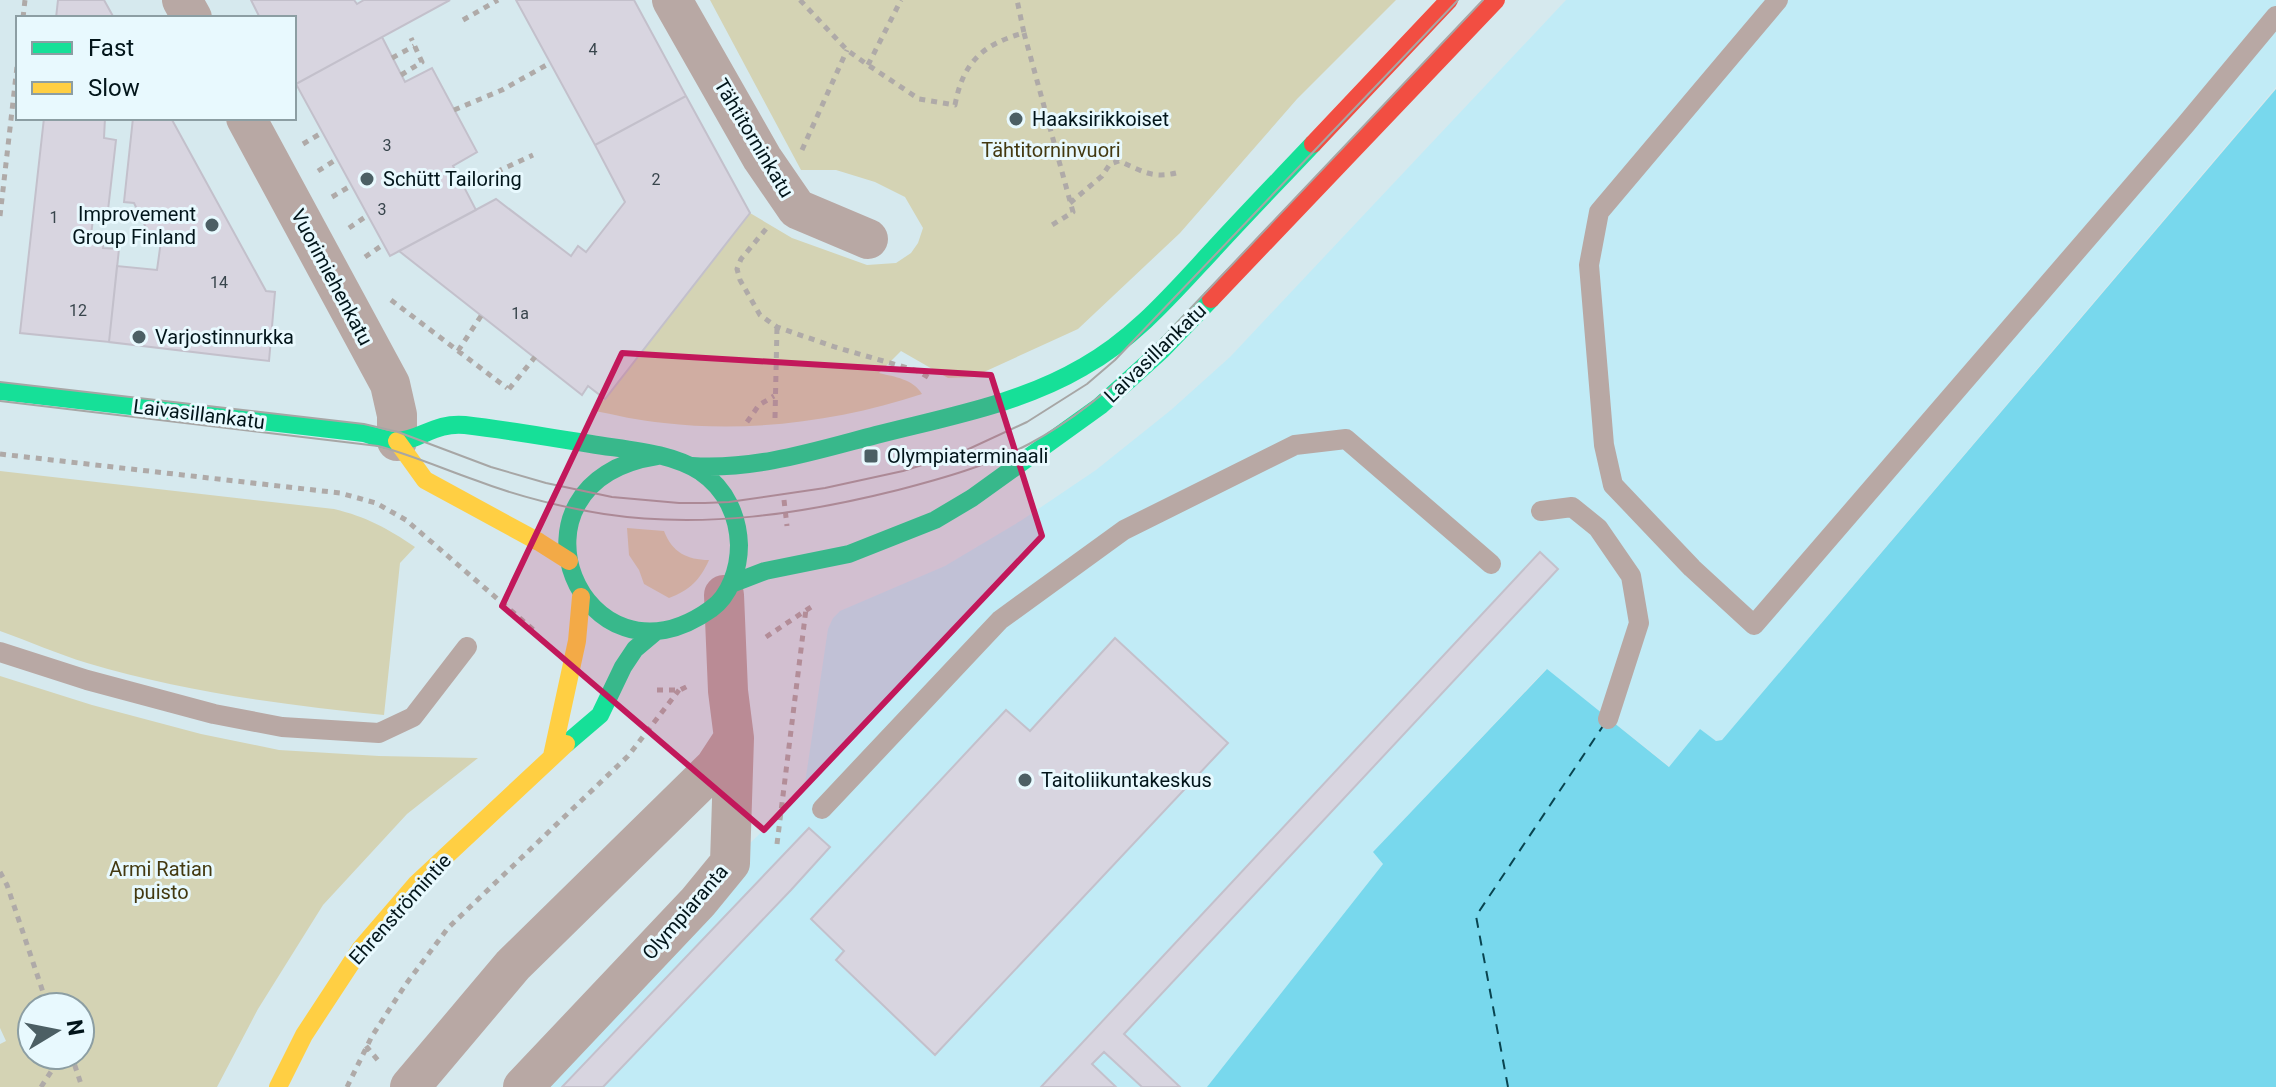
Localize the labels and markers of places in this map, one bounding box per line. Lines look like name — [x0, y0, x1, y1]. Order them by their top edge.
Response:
place label: Haaksirikkoiset — [1032, 107, 1169, 131]
marker: Haaksirikkoiset — [1007, 110, 1025, 128]
place label: Schütt Tailoring — [383, 167, 522, 191]
marker: Schütt Tailoring — [358, 170, 376, 188]
place label: Improvement Group Finland — [72, 202, 196, 249]
marker: Improvement Group Finland — [203, 216, 221, 234]
place label: Varjostinnurkka — [155, 325, 294, 349]
marker: Varjostinnurkka — [130, 328, 148, 346]
place label: Olympiaterminaali — [887, 444, 1048, 468]
marker: Olympiaterminaali — [862, 447, 880, 465]
place label: Taitoliikuntakeskus — [1041, 768, 1212, 792]
marker: Taitoliikuntakeskus — [1016, 771, 1034, 789]

